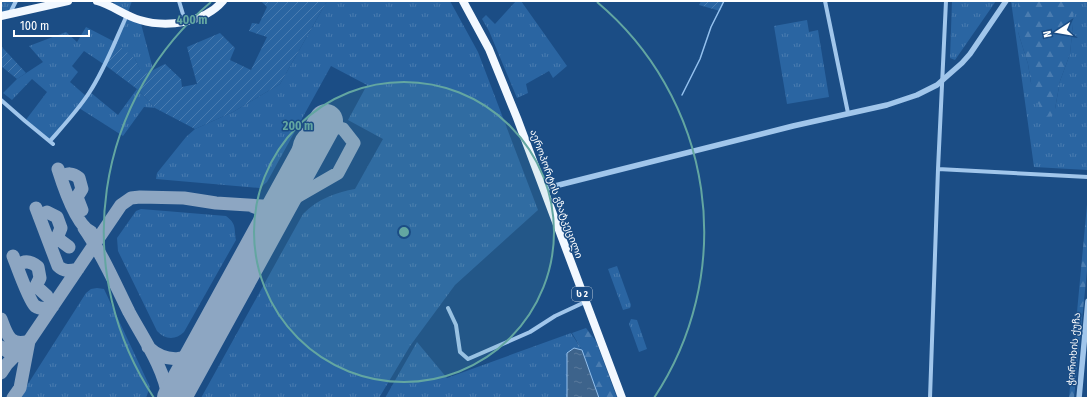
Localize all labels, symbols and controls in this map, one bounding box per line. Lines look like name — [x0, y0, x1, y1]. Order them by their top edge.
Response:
scale bar — [14, 12, 89, 38]
north arrow — [1037, 12, 1077, 52]
text: 400 m — [177, 13, 207, 27]
text: 100 m — [20, 19, 49, 33]
text: N — [1041, 29, 1055, 39]
text: 200 m — [282, 119, 313, 133]
street label: აეროპორტის გზატკეცილი — [527, 128, 585, 260]
centre of rings — [397, 225, 411, 239]
road number: ს 2 — [572, 287, 592, 301]
street label: ჭოროხის ქუჩა — [1065, 312, 1083, 386]

